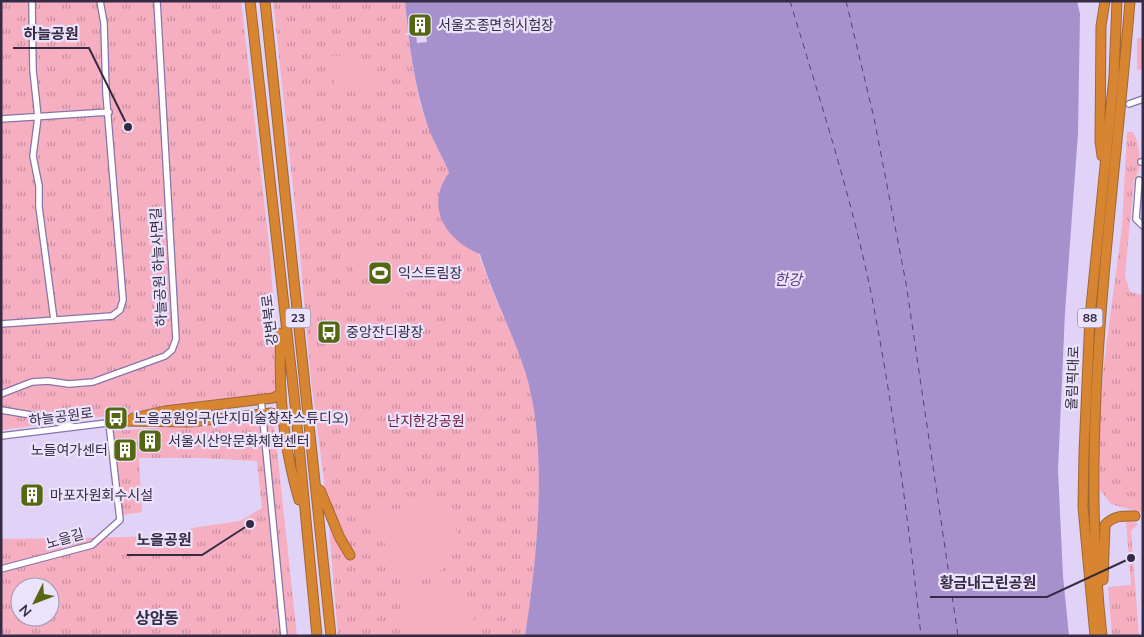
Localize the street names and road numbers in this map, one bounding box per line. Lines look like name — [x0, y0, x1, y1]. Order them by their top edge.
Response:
street label: 하늘공원 하늘사면길 — [146, 207, 172, 327]
street label: 강변북로 — [257, 293, 283, 347]
road number: 23 — [286, 308, 310, 328]
road number: 88 — [1078, 308, 1102, 328]
street label: 올림픽대로 — [1062, 345, 1084, 411]
street label: 하늘공원로 — [28, 404, 94, 430]
street label: 노을길 — [44, 525, 86, 553]

